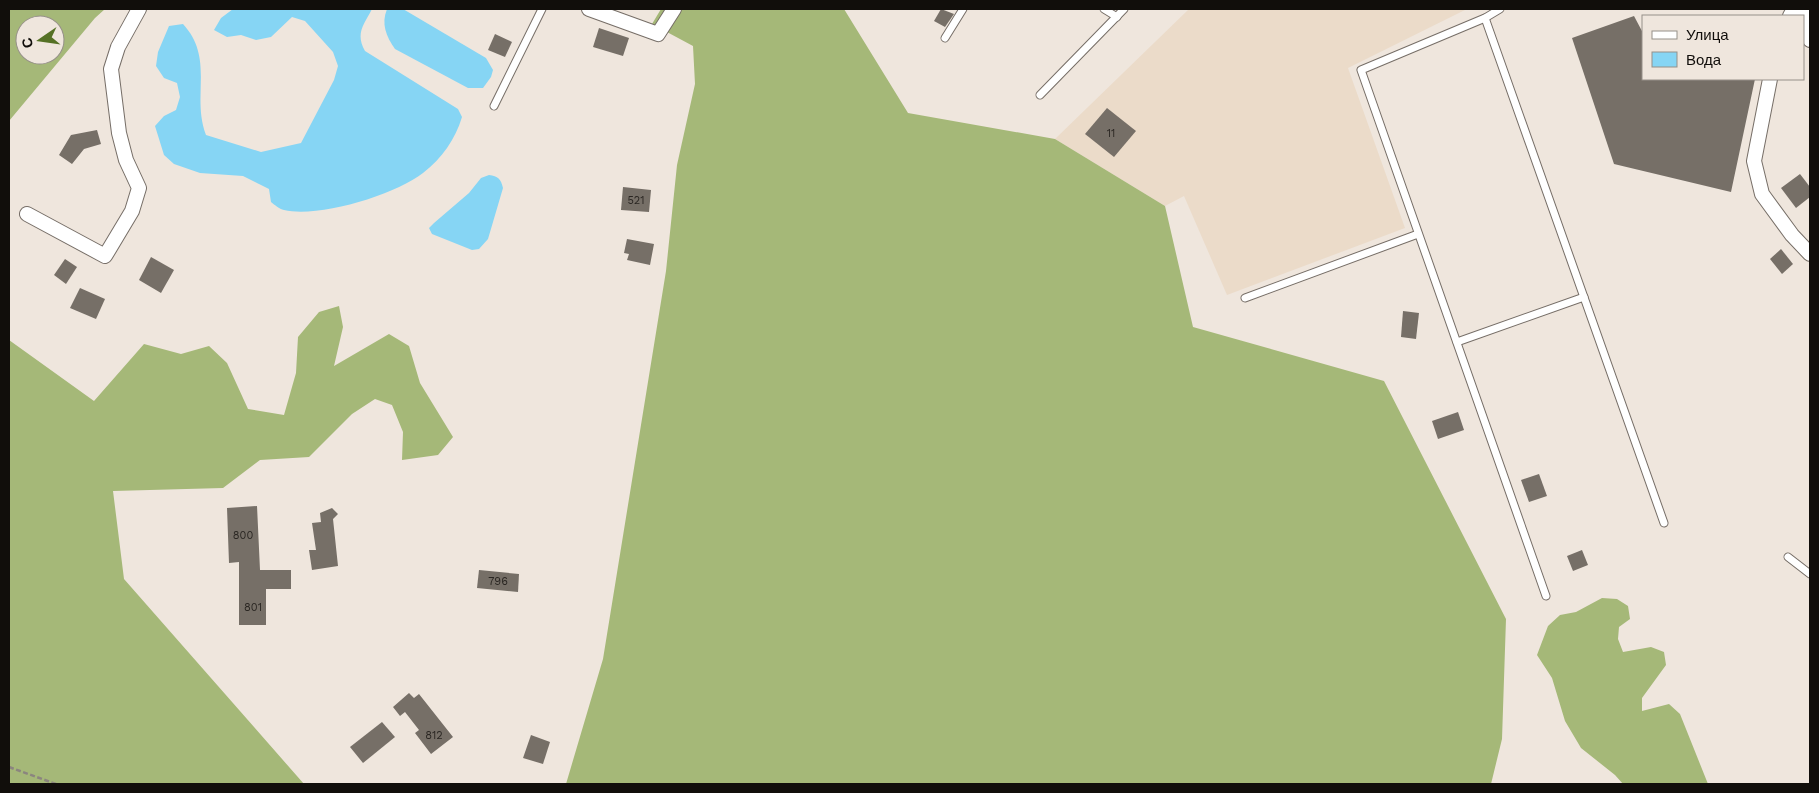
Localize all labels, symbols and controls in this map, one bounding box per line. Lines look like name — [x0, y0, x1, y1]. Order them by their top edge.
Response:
north arrow — [15, 15, 65, 65]
legend — [1642, 15, 1804, 80]
text: Улица — [1686, 26, 1729, 44]
text: С — [18, 36, 36, 50]
text: Вода — [1686, 51, 1722, 69]
house number: 11 — [1107, 127, 1115, 140]
house number: 521 — [627, 194, 645, 207]
house number: 800 — [233, 529, 253, 542]
house number: 796 — [488, 575, 508, 588]
house number: 801 — [244, 601, 262, 614]
house number: 812 — [425, 729, 443, 742]

